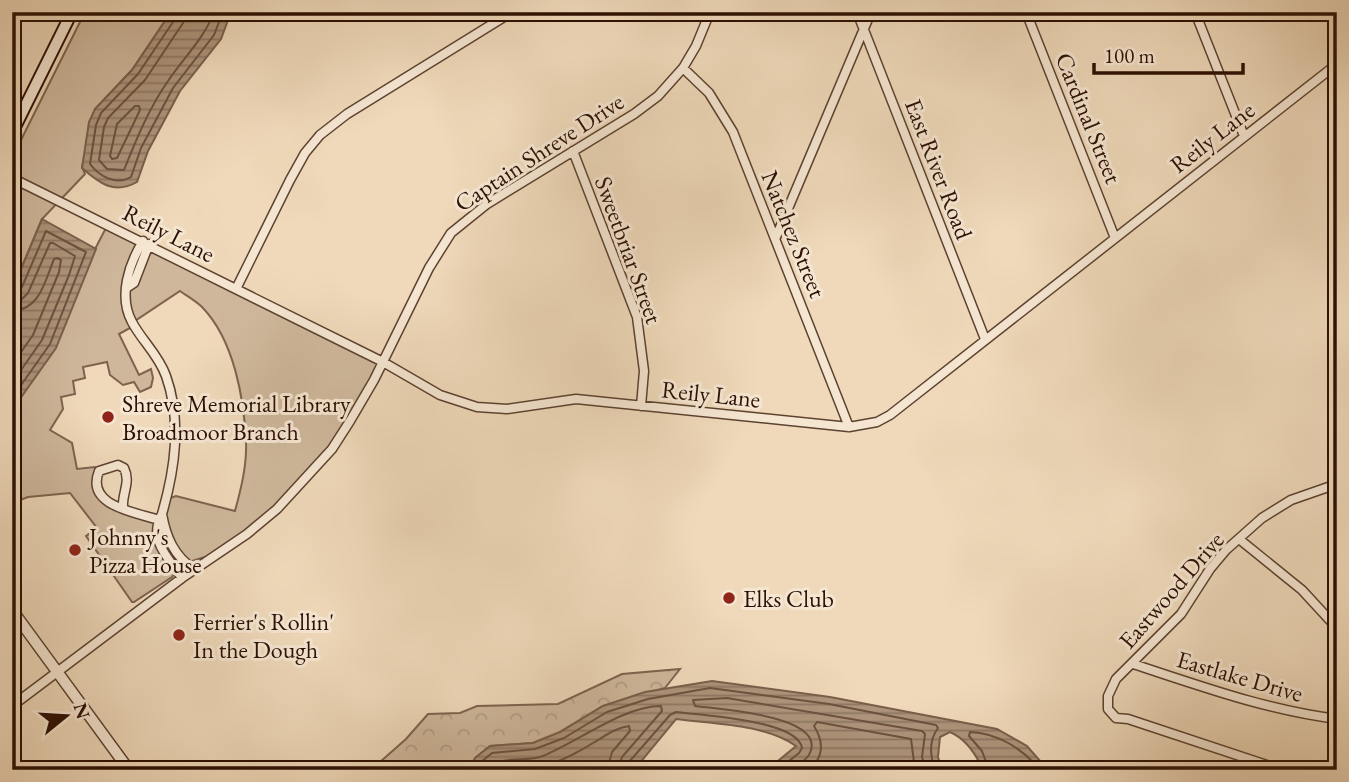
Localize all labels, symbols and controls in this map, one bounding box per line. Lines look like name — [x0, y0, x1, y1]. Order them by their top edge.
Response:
scale bar — [1094, 32, 1242, 76]
text: 100 m — [1104, 42, 1155, 69]
street label: Cardinal Street — [1049, 48, 1129, 188]
street label: Captain Shreve Drive — [448, 86, 630, 218]
street label: East River Road — [898, 94, 980, 244]
street label: Reily Lane — [1163, 94, 1261, 180]
street label: Natchez Street — [754, 166, 834, 302]
street label: Sweetbriar Street — [588, 172, 670, 328]
street label: Reily Lane — [118, 197, 220, 269]
street label: Reily Lane — [660, 373, 762, 415]
place label: Shreve Memorial Library Broadmoor Branch — [122, 388, 351, 447]
marker: Shreve Memorial Library Broadmoor Branch — [100, 409, 116, 425]
place label: Johnny's Pizza House — [87, 521, 202, 580]
street label: Eastwood Drive — [1112, 525, 1230, 655]
marker: Johnny's Pizza House — [67, 542, 83, 558]
place label: Elks Club — [743, 583, 834, 614]
marker: Elks Club — [721, 590, 737, 606]
place label: Ferrier's Rollin' In the Dough — [193, 606, 334, 665]
marker: Ferrier's Rollin' In the Dough — [171, 627, 187, 643]
street label: Eastlake Drive — [1173, 643, 1307, 709]
north arrow — [32, 680, 102, 750]
text: N — [67, 700, 96, 723]

